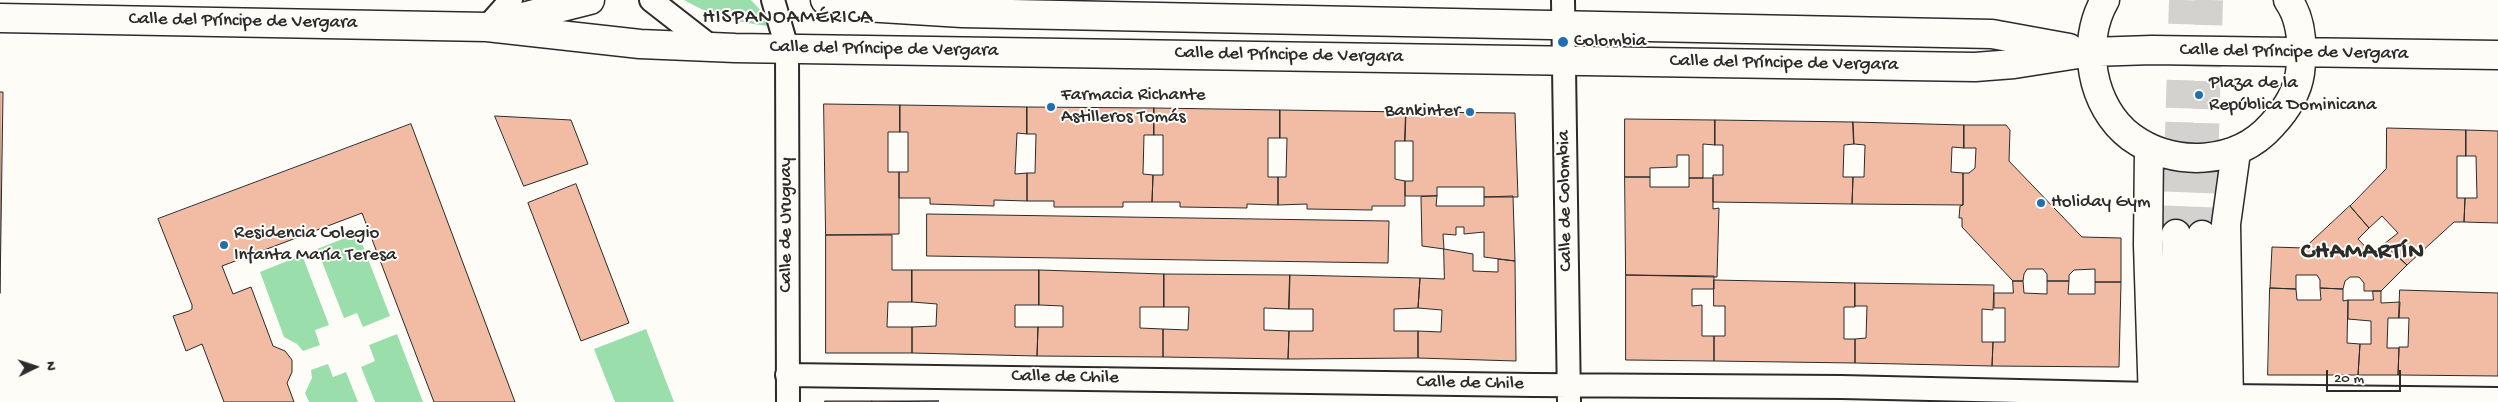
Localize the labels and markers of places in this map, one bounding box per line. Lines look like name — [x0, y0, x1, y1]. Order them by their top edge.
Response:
place label: Colombia — [1574, 31, 1646, 53]
marker: Colombia — [1556, 35, 1570, 49]
place label: Plaza de la República Dominicana — [2209, 73, 2376, 117]
place label: Farmacia Richante Astilleros Tomás — [1061, 85, 1206, 129]
marker: Plaza de la República Dominicana — [2193, 89, 2205, 101]
marker: Farmacia Richante Astilleros Tomás — [1045, 101, 1057, 113]
place label: Bankinter — [1385, 101, 1460, 123]
marker: Bankinter — [1464, 106, 1476, 118]
place label: Holiday Gym — [2051, 192, 2150, 214]
marker: Holiday Gym — [2035, 197, 2047, 209]
place label: Residencia Colegio Infanta María Teresa — [234, 223, 397, 267]
marker: Residencia Colegio Infanta María Teresa — [218, 239, 230, 251]

